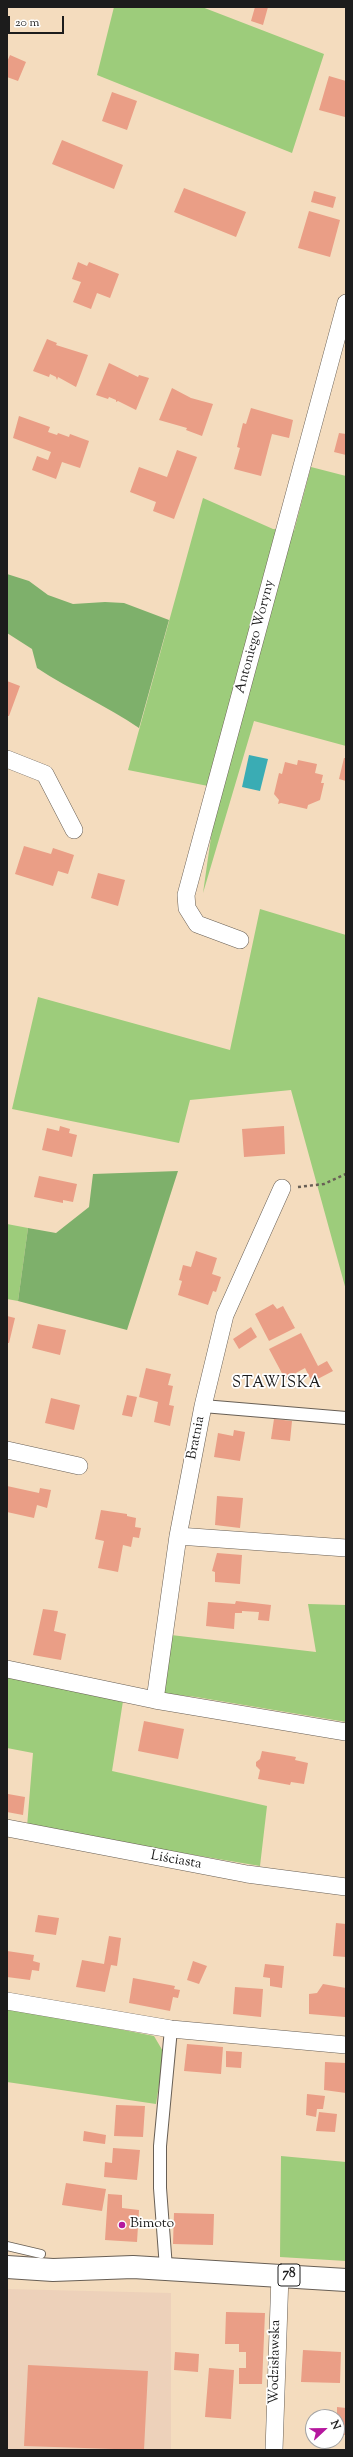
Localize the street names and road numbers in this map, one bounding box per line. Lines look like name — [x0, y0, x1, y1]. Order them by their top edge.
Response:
street label: Antoniego Woryny — [233, 578, 279, 696]
street label: Bratnia — [185, 1415, 209, 1461]
street label: Liściasta — [149, 1848, 203, 1874]
road number: 78 — [278, 2264, 300, 2286]
street label: Wodzisławska — [267, 2319, 285, 2405]

